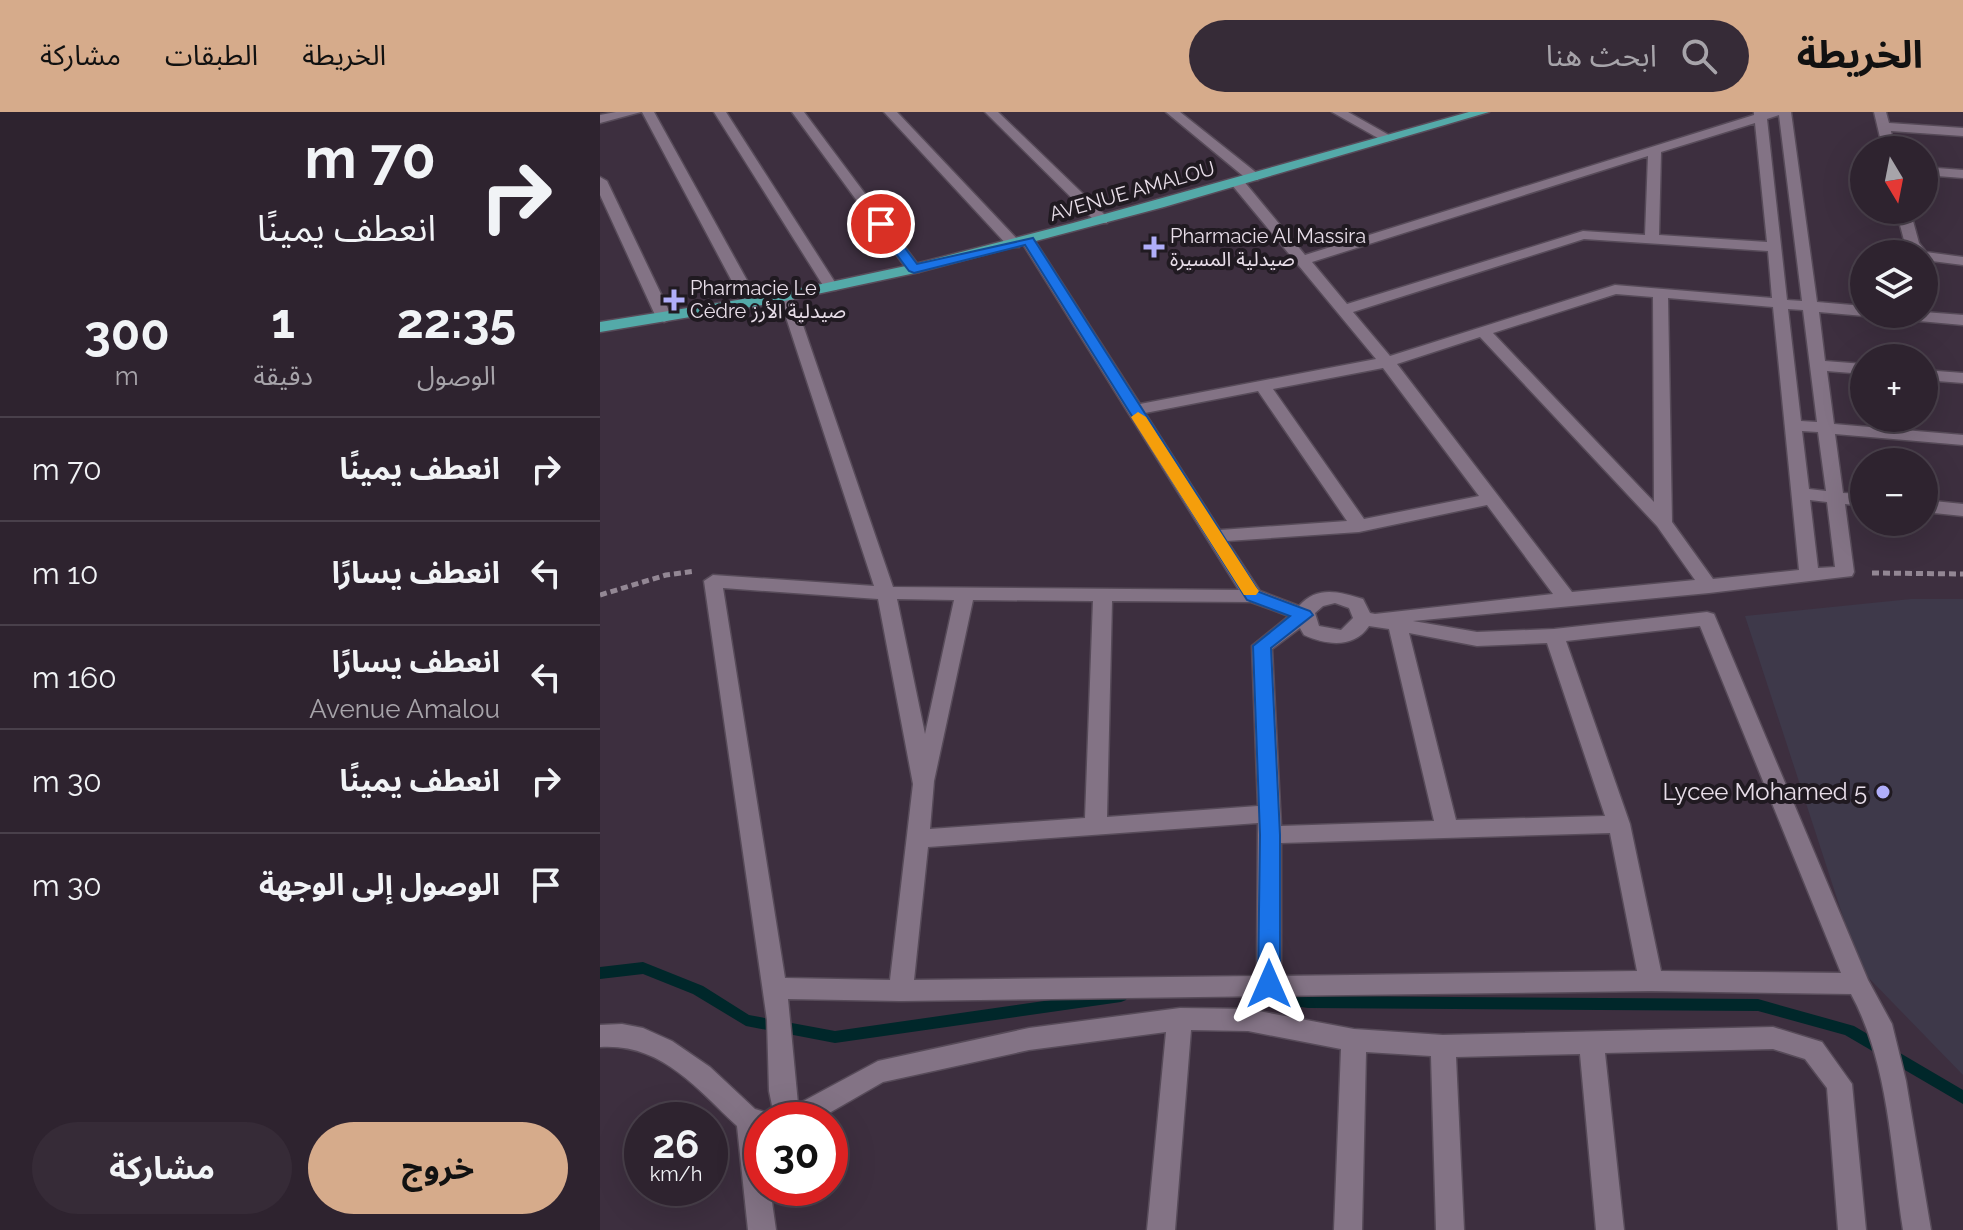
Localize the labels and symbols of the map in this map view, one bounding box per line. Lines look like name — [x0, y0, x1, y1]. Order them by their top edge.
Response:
north arrow — [1850, 136, 1938, 224]
street label: AVENUE AMALOU — [1046, 156, 1218, 226]
pin — [847, 190, 915, 258]
place label: Pharmacie Al Massira صيدلية المسيرة — [1170, 224, 1366, 271]
marker: Pharmacie Al Massira صيدلية المسيرة — [1145, 238, 1163, 256]
place label: Pharmacie Le Cèdre صيدلية الأرز — [690, 276, 846, 323]
marker: Pharmacie Le Cèdre صيدلية الأرز — [665, 291, 683, 309]
place label: Lycee Mohamed 5 — [1663, 777, 1867, 806]
marker: Lycee Mohamed 5 — [1874, 783, 1892, 801]
position arrow — [1227, 942, 1311, 1026]
speed limit sign: 30 — [744, 1102, 848, 1206]

